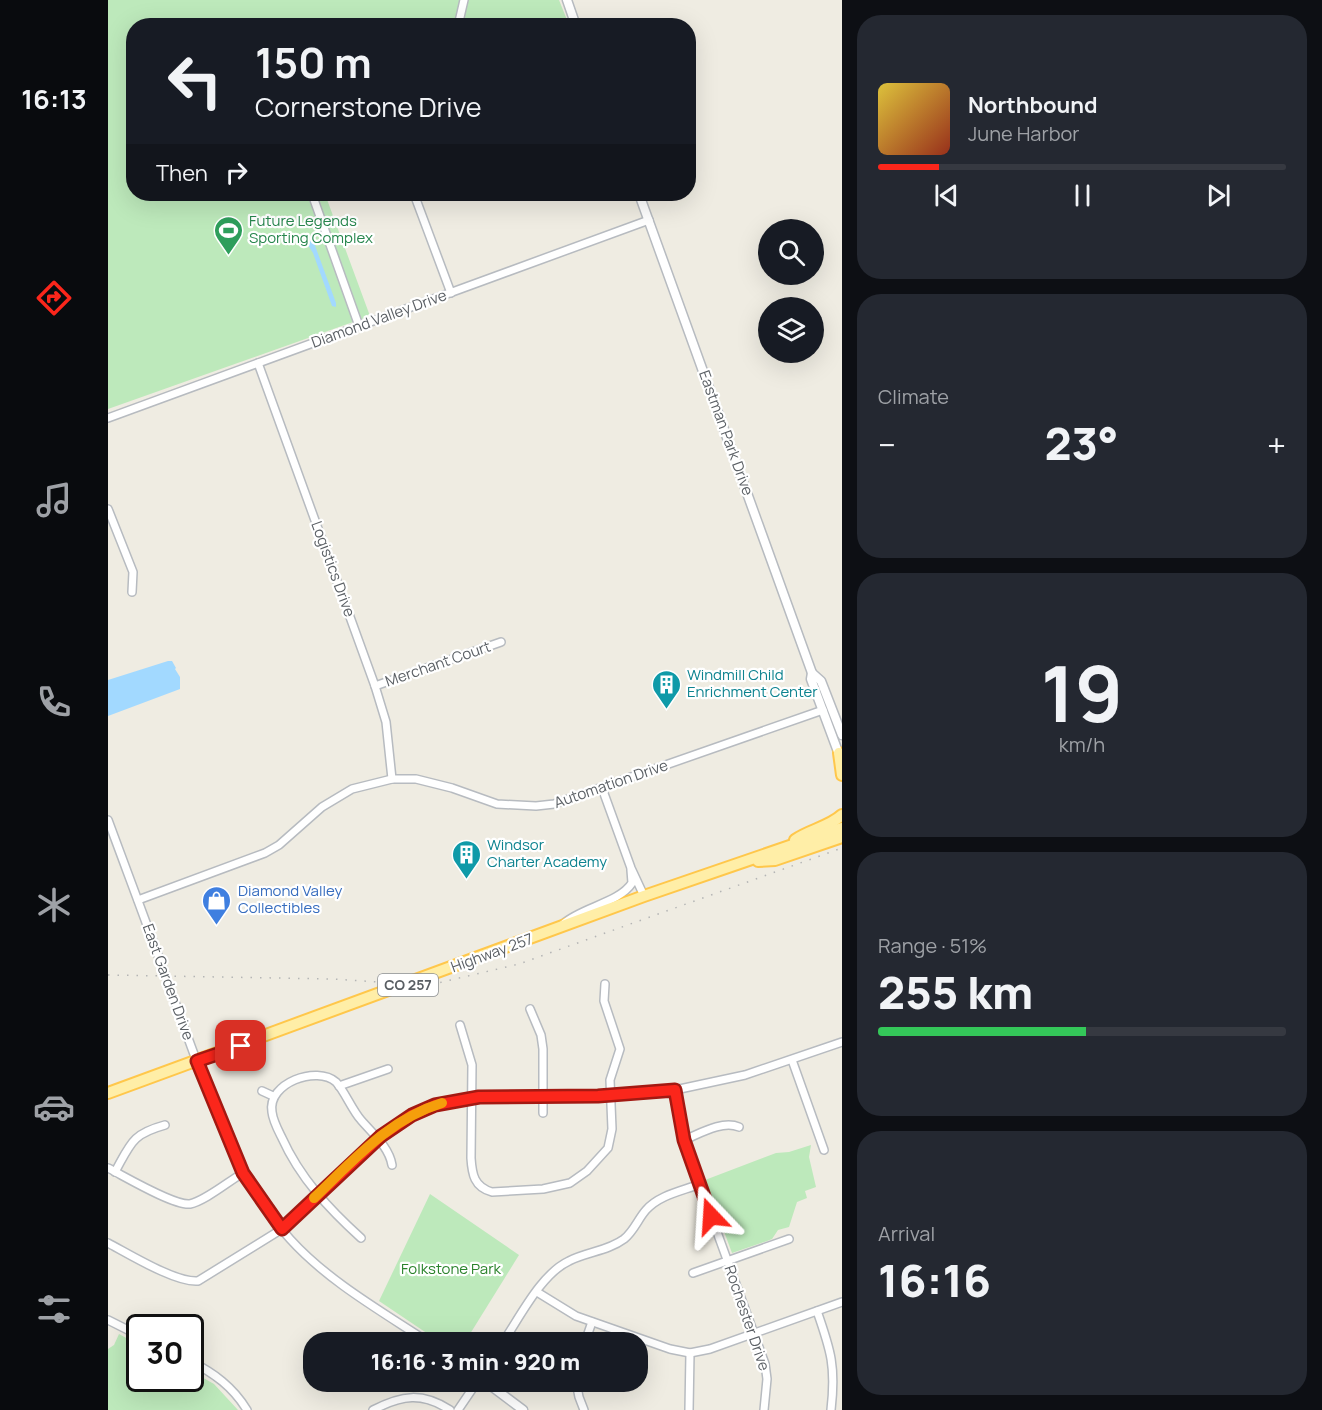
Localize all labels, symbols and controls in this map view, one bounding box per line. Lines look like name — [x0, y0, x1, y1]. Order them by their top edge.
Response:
text: 150 m — [255, 33, 372, 91]
icon: left — [156, 42, 234, 120]
text: 16:13 — [21, 80, 87, 117]
text: Cornerstone Drive — [255, 88, 482, 125]
text: Northbound — [968, 90, 1098, 120]
text: June Harbor — [968, 120, 1080, 147]
icon: right — [220, 156, 253, 189]
text: Then — [156, 158, 208, 188]
icon: previous — [930, 179, 963, 212]
icon: pause — [1066, 179, 1099, 212]
icon: next — [1202, 179, 1235, 212]
place label: Future Legends Sporting Complex — [249, 210, 373, 248]
sports icon: Future Legends Sporting Complex — [212, 214, 244, 256]
map controls — [758, 219, 824, 363]
button: search — [758, 219, 824, 285]
icon: directions — [33, 277, 75, 319]
street label: Diamond Valley Drive — [308, 284, 450, 353]
button: layers — [758, 297, 824, 363]
street label: Eastman Park Drive — [694, 367, 759, 499]
text: Climate — [878, 383, 949, 410]
text: 23° — [1044, 412, 1118, 474]
text: − — [878, 422, 896, 467]
text: + — [1267, 422, 1286, 467]
icon: music — [33, 479, 75, 521]
street label: Logistics Drive — [306, 518, 361, 620]
street label: Merchant Court — [382, 636, 493, 691]
text: 19 — [1041, 639, 1123, 745]
place label: Windmill Child Enrichment Center — [687, 664, 818, 702]
building icon: Windmill Child Enrichment Center — [650, 668, 682, 710]
icon: phone — [33, 681, 75, 723]
text: km/h — [1059, 731, 1105, 758]
street label: Automation Drive — [551, 754, 671, 813]
place label: Windsor Charter Academy — [487, 834, 607, 872]
building icon: Windsor Charter Academy — [450, 838, 482, 880]
place label: Diamond Valley Collectibles — [238, 880, 343, 918]
icon: climate — [33, 884, 75, 926]
shop icon: Diamond Valley Collectibles — [201, 884, 233, 926]
street label: East Garden Drive — [138, 921, 199, 1043]
street label: Highway 257 — [448, 928, 536, 977]
text: Range · 51% — [878, 932, 987, 959]
text: 255 km — [878, 961, 1033, 1023]
road number: CO 257 — [378, 974, 438, 996]
pin — [215, 1020, 266, 1071]
icon: arrive — [224, 1029, 257, 1062]
icon: car — [33, 1086, 75, 1128]
position arrow — [679, 1184, 743, 1248]
text: Arrival — [878, 1220, 935, 1247]
text: 16:16 — [878, 1249, 991, 1311]
park label: Folkstone Park — [401, 1258, 502, 1279]
street label: Rochester Drive — [720, 1262, 775, 1374]
icon: filters — [33, 1288, 75, 1330]
speed limit sign: 30 — [126, 1314, 204, 1392]
text: 16:16 · 3 min · 920 m — [371, 1347, 580, 1377]

